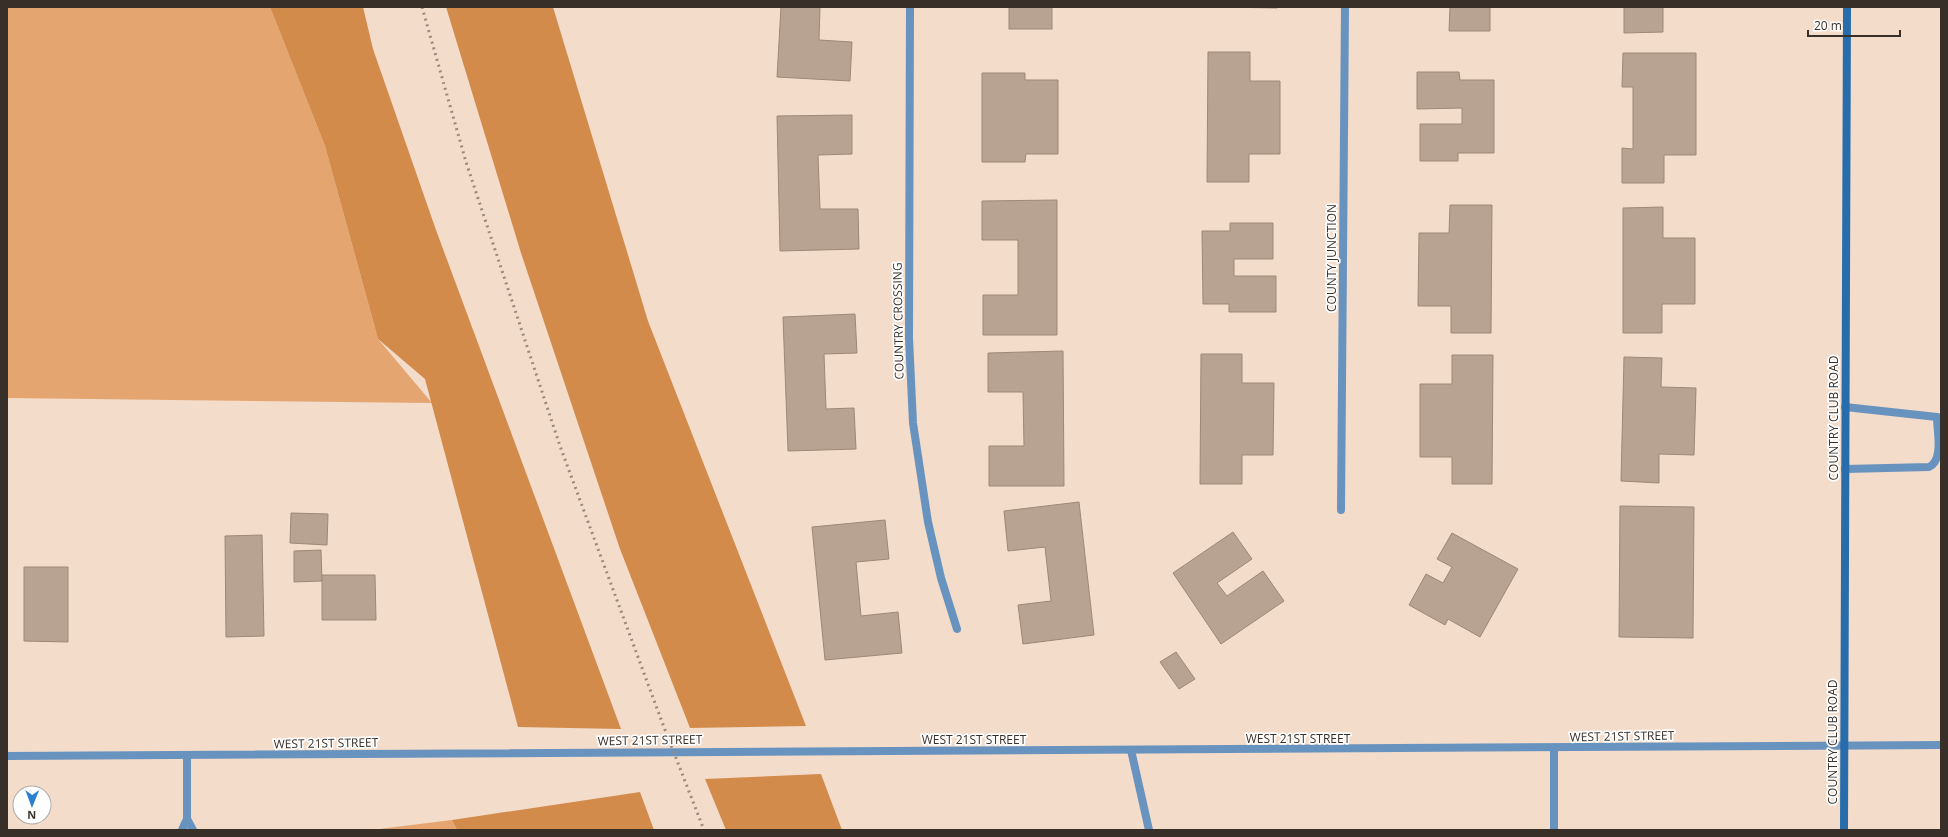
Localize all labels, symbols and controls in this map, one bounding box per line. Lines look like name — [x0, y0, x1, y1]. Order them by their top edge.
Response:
scale bar — [1808, 12, 1900, 38]
text: 20 m — [1814, 17, 1842, 34]
street label: COUNTY JUNCTION — [1323, 204, 1340, 312]
street label: COUNTRY CROSSING — [888, 262, 908, 380]
street label: COUNTRY CLUB ROAD — [1825, 356, 1842, 481]
street label: COUNTRY CLUB ROAD — [1824, 680, 1841, 805]
street label: WEST 21ST STREET — [1570, 727, 1675, 745]
street label: WEST 21ST STREET — [1246, 730, 1351, 747]
street label: WEST 21ST STREET — [598, 731, 703, 749]
street label: WEST 21ST STREET — [922, 731, 1027, 748]
street label: WEST 21ST STREET — [274, 734, 379, 752]
north arrow — [12, 785, 52, 825]
text: N — [27, 808, 36, 823]

